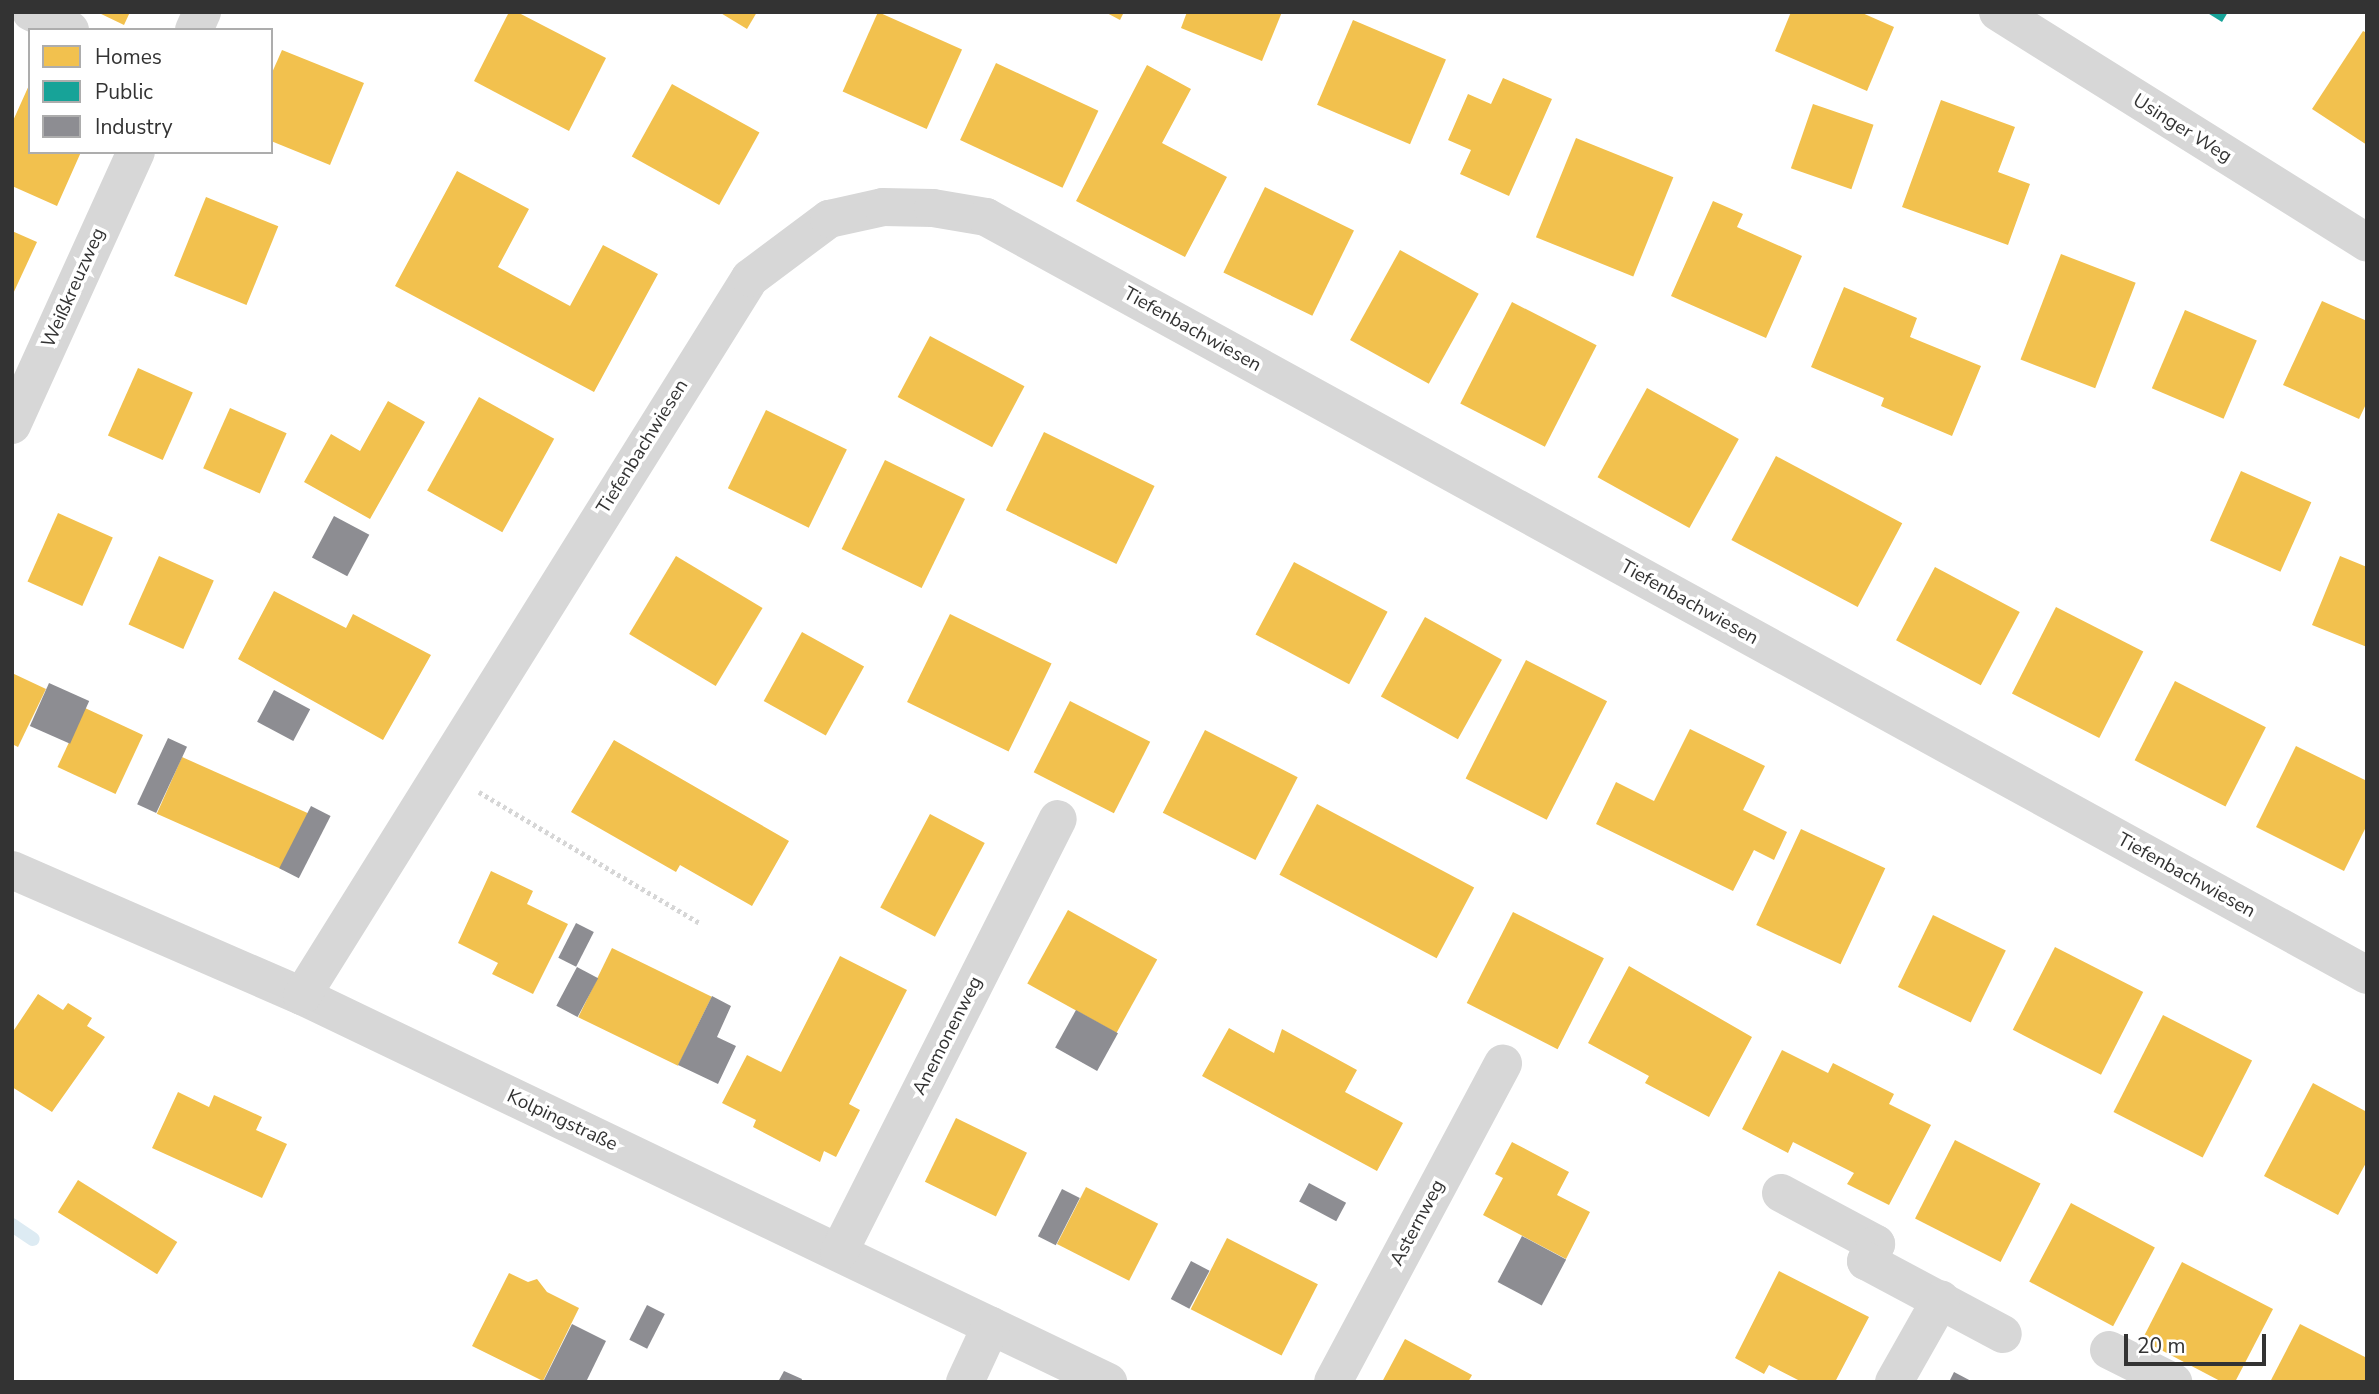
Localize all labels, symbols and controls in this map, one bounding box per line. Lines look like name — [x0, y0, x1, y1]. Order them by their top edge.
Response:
legend — [28, 28, 273, 154]
text: Homes — [95, 43, 162, 71]
text: Public — [95, 78, 153, 106]
street label: Usinger Weg — [2128, 90, 2236, 168]
text: Industry — [95, 113, 173, 141]
street label: Weißkreuzweg — [37, 225, 111, 351]
street label: Tiefenbachwiesen — [1119, 283, 1265, 377]
street label: Tiefenbachwiesen — [593, 376, 693, 518]
street label: Tiefenbachwiesen — [1616, 556, 1762, 650]
street label: Tiefenbachwiesen — [2113, 829, 2259, 923]
street label: Anemonenweg — [908, 973, 988, 1099]
street label: Kolpingstraße — [503, 1085, 621, 1157]
street label: Asternweg — [1386, 1176, 1450, 1270]
scale bar — [2127, 1320, 2269, 1364]
text: 20 m — [2137, 1332, 2186, 1360]

